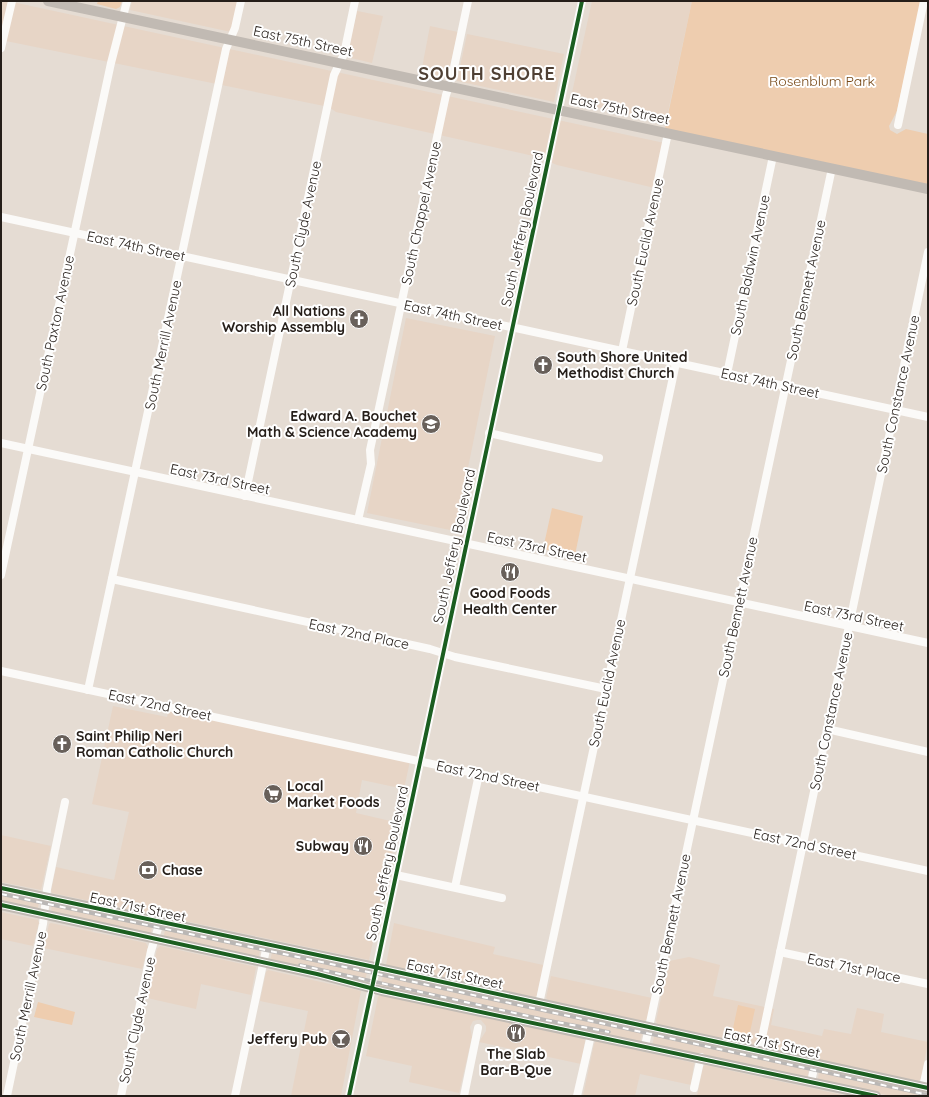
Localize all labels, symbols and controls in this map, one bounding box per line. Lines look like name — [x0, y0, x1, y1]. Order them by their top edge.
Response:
street label: East 75th Street — [252, 22, 355, 60]
district label: SOUTH SHORE — [418, 62, 556, 85]
park label: Rosenblum Park — [769, 72, 875, 90]
street label: East 75th Street — [569, 90, 672, 128]
street label: South Chappel Avenue — [397, 140, 445, 286]
street label: South Jeffery Boulevard — [497, 150, 547, 308]
street label: South Clyde Avenue — [281, 159, 325, 289]
street label: South Euclid Avenue — [623, 176, 667, 308]
street label: South Baldwin Avenue — [726, 193, 774, 337]
street label: South Bennett Avenue — [782, 218, 830, 362]
street label: East 74th Street — [85, 227, 187, 265]
street label: South Paxton Avenue — [32, 254, 78, 392]
street label: South Merrill Avenue — [140, 278, 186, 412]
street label: East 74th Street — [402, 296, 504, 334]
place label: All Nations Worship Assembly — [222, 302, 345, 336]
church icon: All Nations Worship Assembly — [348, 308, 370, 330]
street label: South Constance Avenue — [872, 313, 924, 475]
place label: South Shore United Methodist Church — [557, 348, 688, 382]
church icon: South Shore United Methodist Church — [532, 354, 554, 376]
street label: East 74th Street — [719, 364, 821, 402]
place label: Edward A. Bouchet Math & Science Academy — [247, 407, 417, 441]
school or university icon: Edward A. Bouchet Math & Science Academy — [420, 413, 442, 435]
street label: East 73rd Street — [168, 460, 272, 498]
street label: South Jeffery Boulevard — [429, 467, 479, 625]
street label: East 73rd Street — [485, 528, 589, 566]
street label: South Bennett Avenue — [714, 535, 762, 679]
restaurant icon: Good Foods Health Center — [499, 561, 521, 583]
place label: Good Foods Health Center — [463, 584, 557, 618]
street label: East 73rd Street — [802, 597, 906, 635]
street label: East 72nd Place — [307, 615, 411, 653]
street label: South Euclid Avenue — [585, 617, 629, 749]
street label: South Constance Avenue — [805, 630, 857, 792]
street label: East 72nd Street — [107, 685, 214, 725]
place label: Saint Philip Neri Roman Catholic Church — [76, 727, 233, 761]
church icon: Saint Philip Neri Roman Catholic Church — [51, 733, 73, 755]
street label: East 72nd Street — [435, 756, 542, 796]
place label: Local Market Foods — [287, 777, 380, 811]
supermarket icon: Local Market Foods — [262, 783, 284, 805]
street label: South Jeffery Boulevard — [362, 784, 412, 942]
street label: East 72nd Street — [752, 824, 859, 864]
restaurant icon: Subway — [352, 835, 374, 857]
place label: Subway — [296, 837, 349, 855]
street label: South Bennett Avenue — [647, 852, 695, 996]
bank icon: Chase — [137, 859, 159, 881]
place label: Chase — [162, 861, 203, 879]
street label: East 71st Street — [88, 888, 188, 926]
street label: South Merrill Avenue — [5, 929, 51, 1063]
street label: East 71st Place — [806, 949, 902, 987]
street label: South Clyde Avenue — [115, 955, 159, 1085]
street label: East 71st Street — [405, 955, 505, 993]
restaurant icon: The Slab Bar-B-Que — [505, 1022, 527, 1044]
street label: East 71st Street — [722, 1024, 822, 1062]
bar icon: Jeffery Pub — [330, 1028, 352, 1050]
place label: Jeffery Pub — [247, 1030, 327, 1048]
place label: The Slab Bar-B-Que — [480, 1045, 552, 1079]

